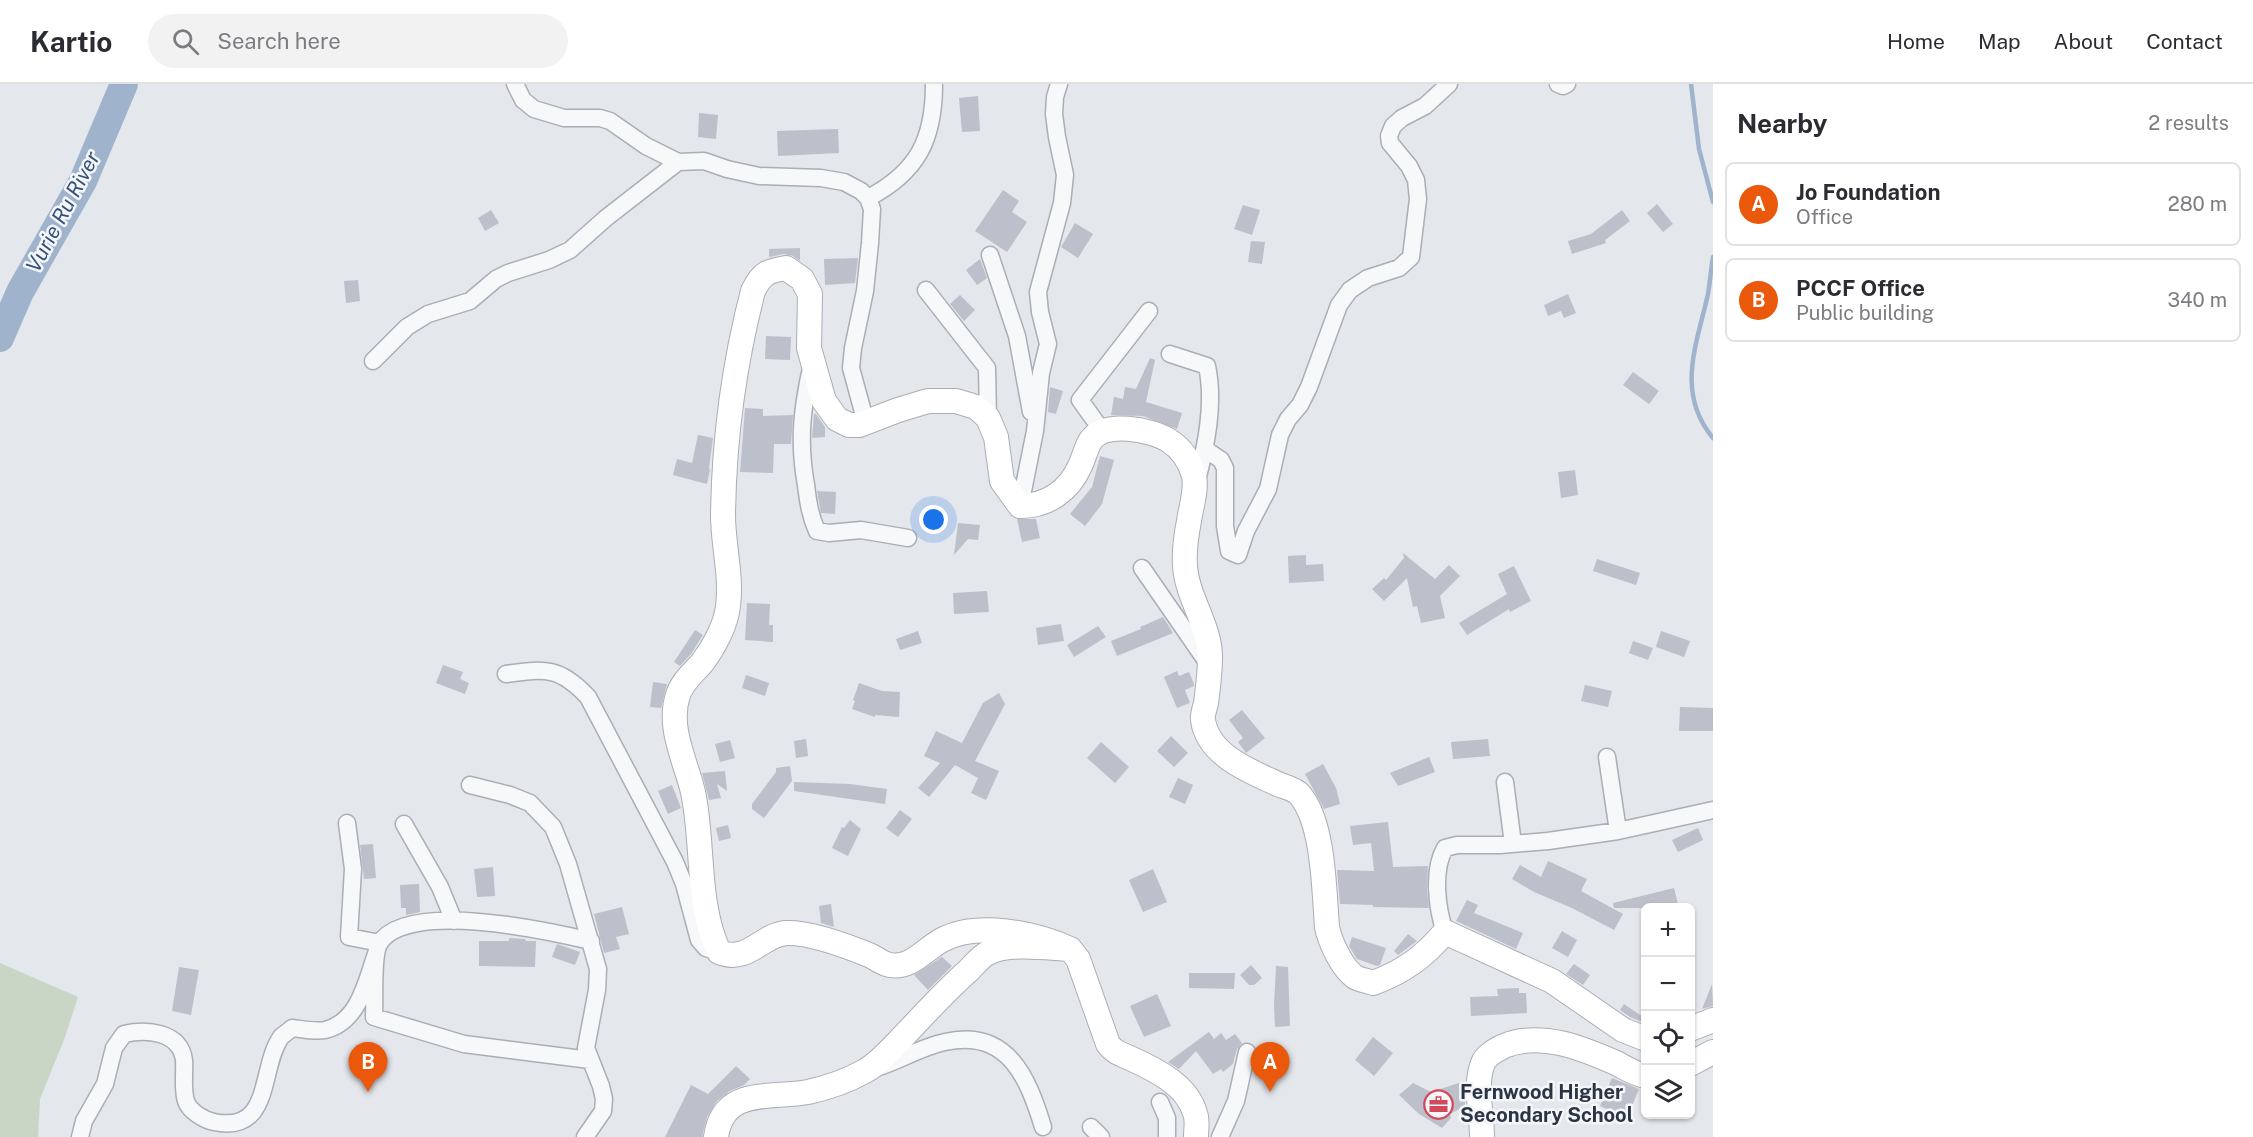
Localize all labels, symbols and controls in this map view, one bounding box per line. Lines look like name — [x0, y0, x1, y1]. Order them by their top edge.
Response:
search box — [148, 14, 568, 68]
text: Kartio — [30, 25, 112, 58]
icon: search — [169, 25, 202, 58]
text: Search here — [217, 28, 341, 54]
text: Home — [1887, 29, 1945, 54]
text: Map — [1978, 29, 2021, 54]
text: About — [2054, 29, 2113, 54]
text: Contact — [2146, 29, 2223, 54]
text: Nearby — [1737, 108, 1827, 139]
text: 2 results — [2148, 111, 2229, 135]
water label: Vurie Ru River — [20, 146, 105, 276]
text: Jo Foundation — [1796, 179, 1940, 205]
text: A — [1751, 192, 1766, 216]
text: 280 m — [2168, 192, 2227, 216]
text: Office — [1796, 205, 1853, 229]
text: PCCF Office — [1796, 275, 1925, 301]
text: B — [1752, 288, 1765, 312]
text: 340 m — [2167, 288, 2227, 312]
text: Public building — [1796, 301, 1934, 325]
your location — [919, 505, 948, 534]
map controls — [1641, 903, 1695, 1119]
button: + — [1641, 903, 1695, 957]
button: − — [1641, 957, 1695, 1011]
button: locate — [1641, 1011, 1695, 1065]
pin: B — [348, 1042, 388, 1092]
pin: A — [1250, 1042, 1290, 1092]
button: layers — [1641, 1065, 1695, 1119]
place label: Fernwood Higher Secondary School — [1460, 1080, 1633, 1127]
office icon: Fernwood Higher Secondary School — [1423, 1088, 1455, 1120]

